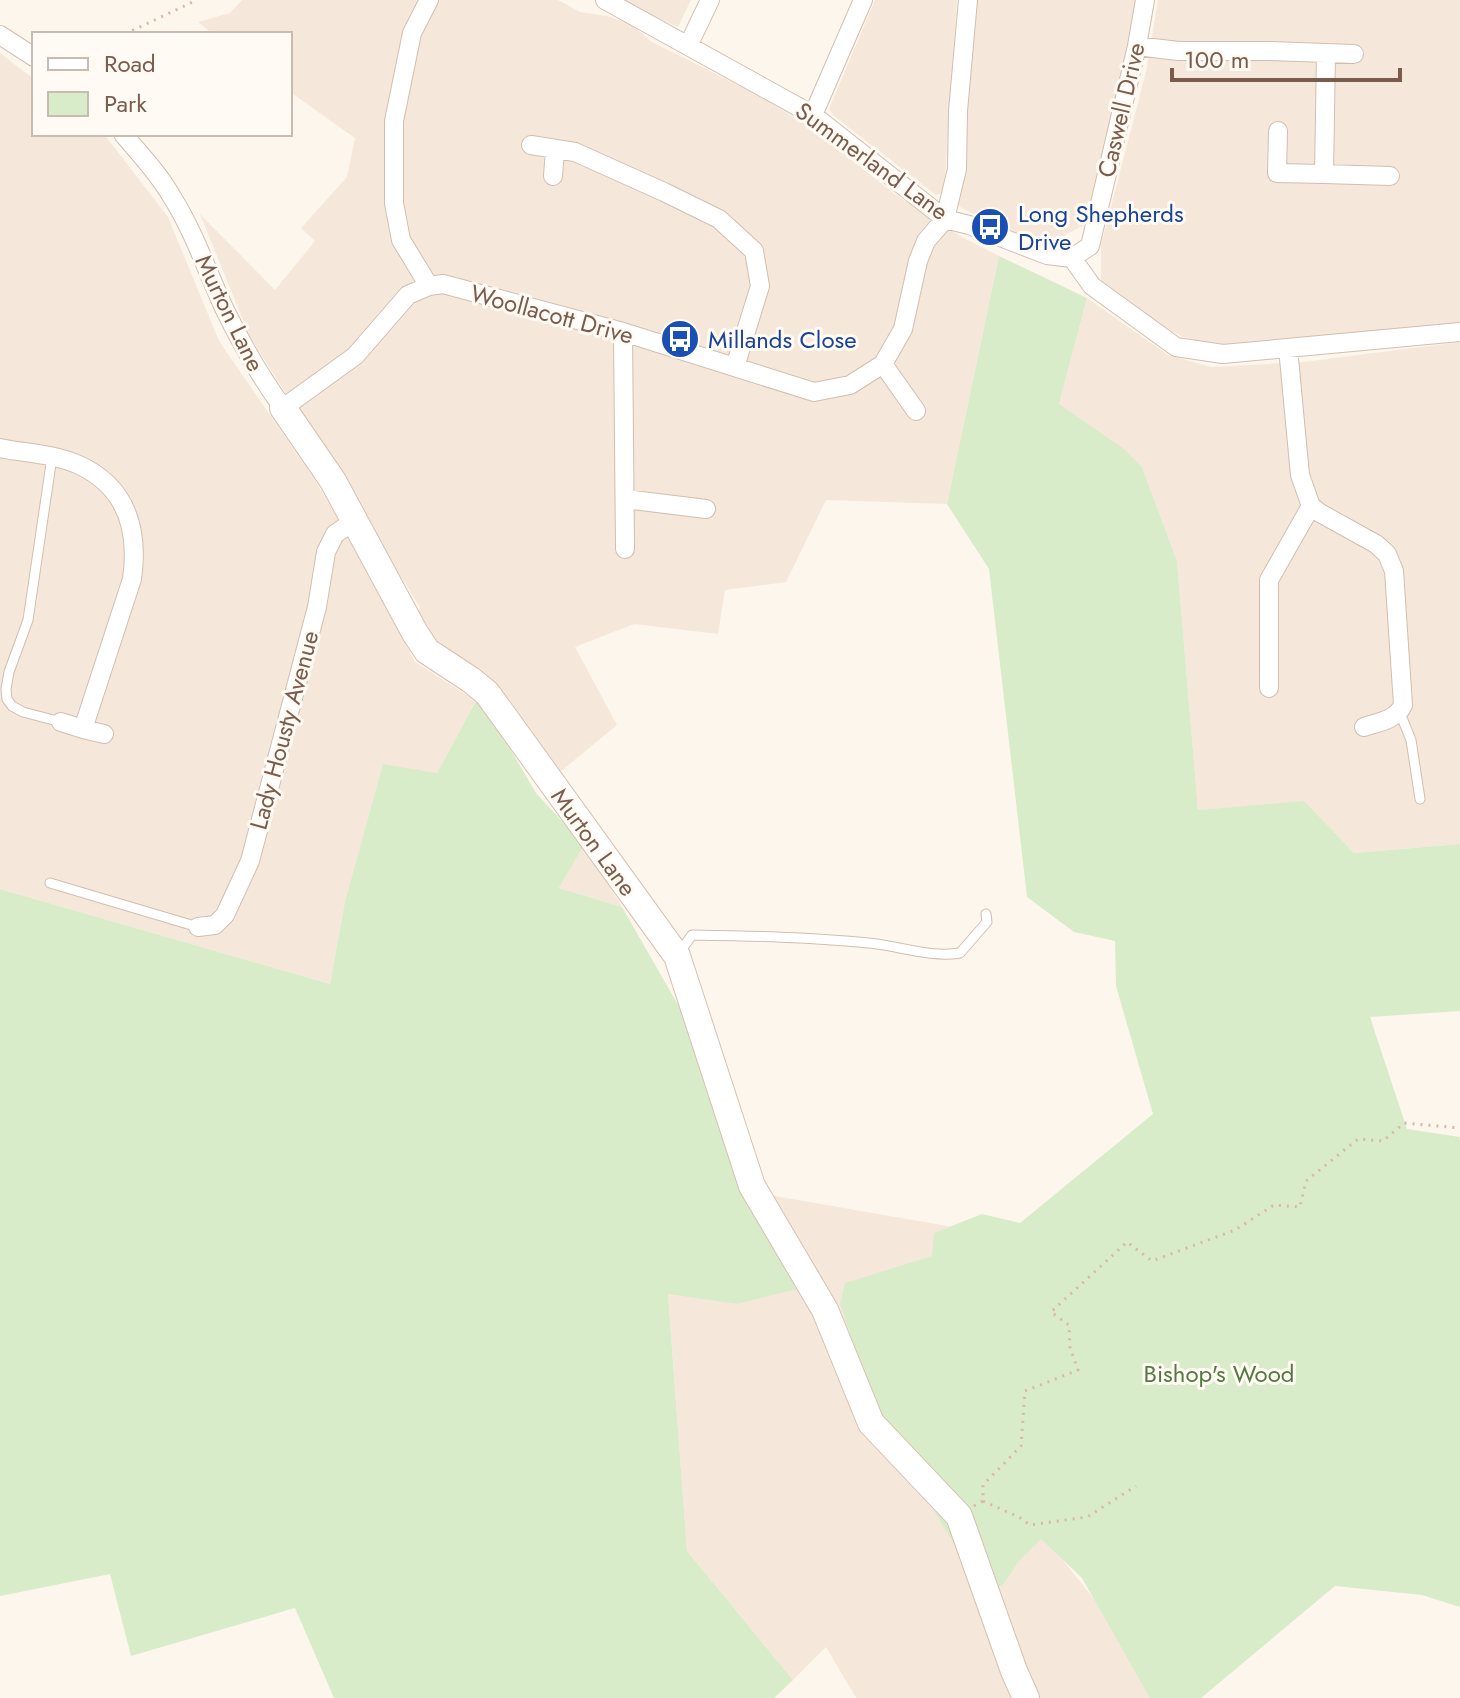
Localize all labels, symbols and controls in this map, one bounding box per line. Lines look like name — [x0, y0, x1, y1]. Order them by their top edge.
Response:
legend — [32, 32, 292, 136]
scale bar — [1172, 32, 1400, 82]
street label: Caswell Drive — [1088, 39, 1154, 181]
text: 100 m — [1184, 42, 1250, 77]
text: Road — [104, 46, 156, 81]
text: Park — [104, 86, 147, 121]
street label: Summerland Lane — [788, 93, 956, 229]
place label: Long Shepherds Drive — [1018, 196, 1184, 259]
bus stop icon: Long Shepherds Drive — [969, 206, 1011, 248]
street label: Murton Lane — [187, 249, 273, 377]
street label: Woollacott Drive — [467, 275, 637, 353]
bus stop icon: Millands Close — [659, 318, 701, 360]
place label: Millands Close — [708, 322, 857, 357]
street label: Lady Housty Avenue — [241, 627, 327, 833]
street label: Murton Lane — [543, 781, 645, 903]
park label: Bishop's Wood — [1143, 1356, 1295, 1391]

